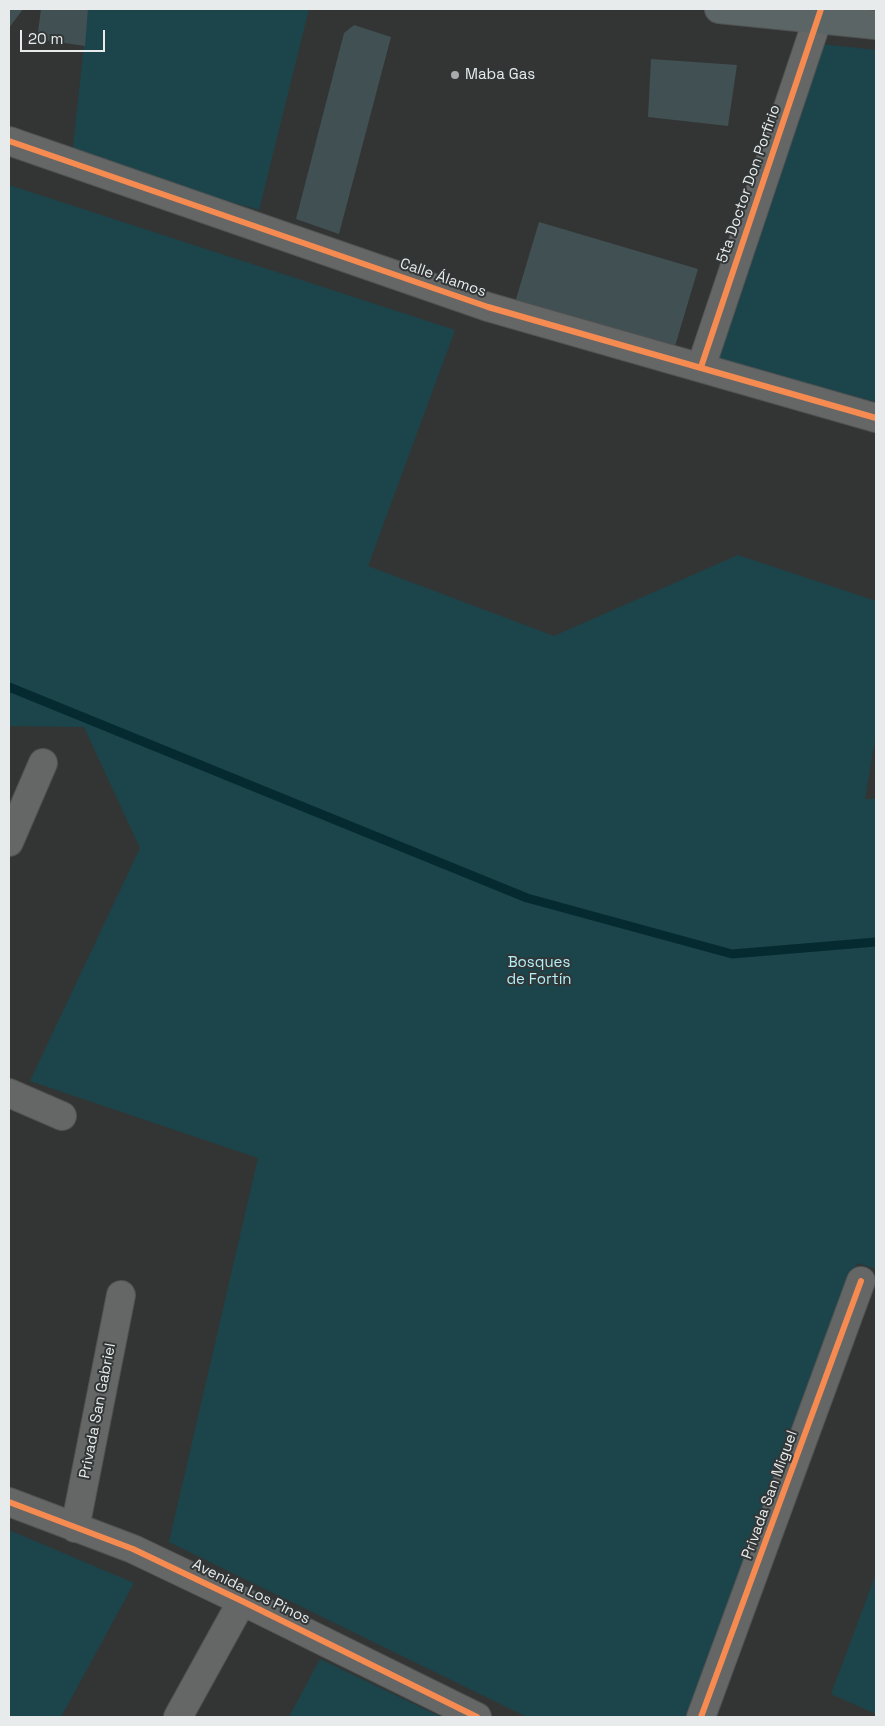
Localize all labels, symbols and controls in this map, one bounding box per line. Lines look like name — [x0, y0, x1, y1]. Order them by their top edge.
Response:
scale bar — [22, 20, 108, 52]
text: 20 m — [28, 29, 63, 48]
place label: Maba Gas — [465, 66, 535, 84]
marker: Maba Gas — [449, 69, 461, 81]
street label: 5ta Doctor Don Porfirio — [713, 103, 785, 265]
street label: Calle Álamos — [397, 255, 489, 301]
park label: Bosques de Fortín — [506, 954, 572, 989]
street label: Privada San Gabriel — [76, 1342, 120, 1480]
street label: Privada San Miguel — [738, 1428, 802, 1562]
street label: Avenida Los Pinos — [189, 1556, 313, 1628]

